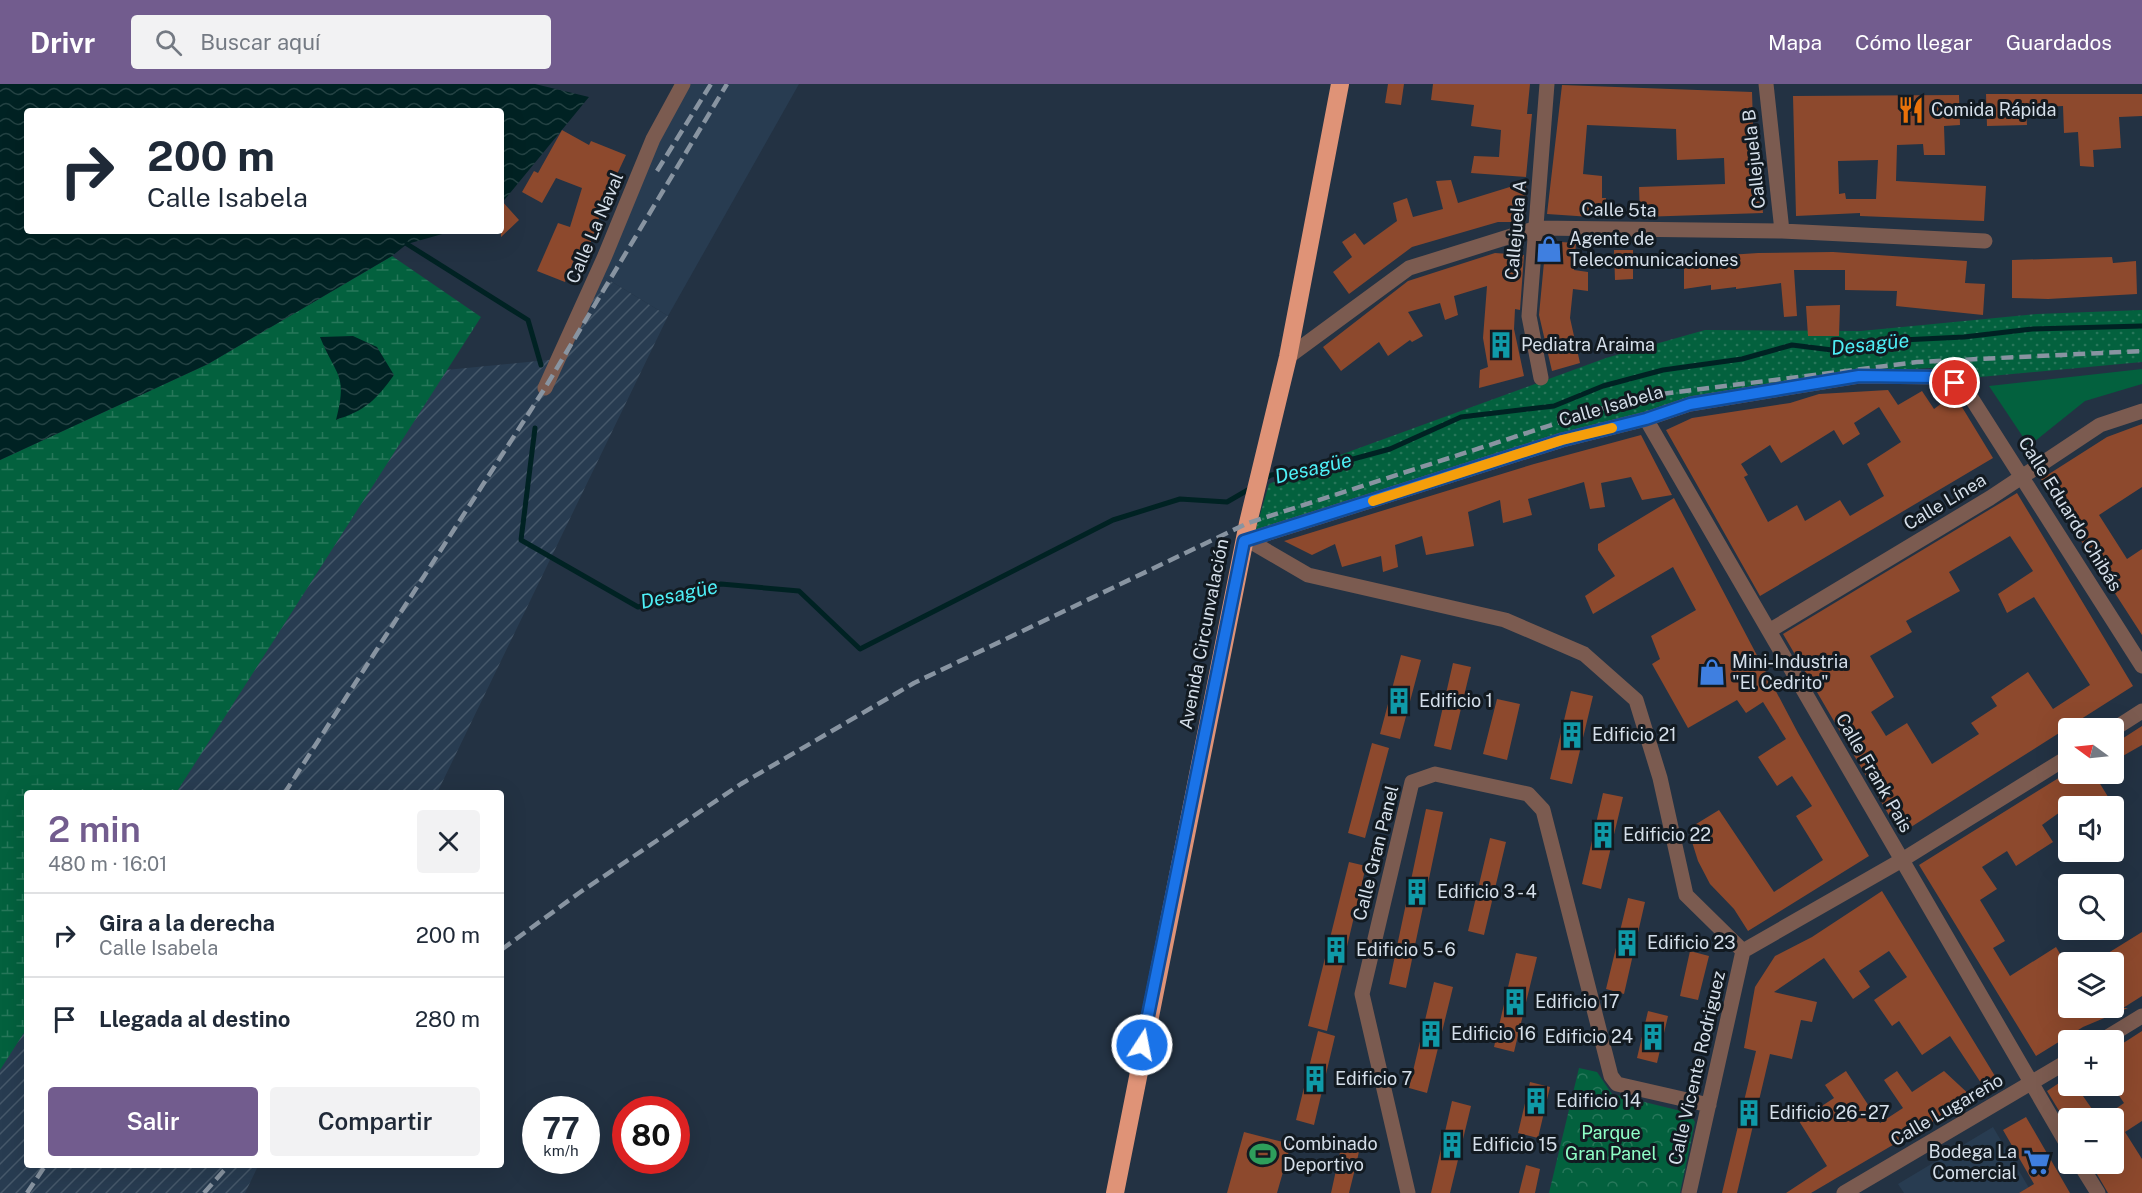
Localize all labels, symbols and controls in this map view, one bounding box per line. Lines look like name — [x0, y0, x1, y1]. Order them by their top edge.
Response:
search box — [131, 15, 551, 69]
text: Drivr — [30, 26, 95, 59]
icon: search — [152, 26, 185, 59]
text: Buscar aquí — [200, 29, 320, 55]
text: Mapa — [1768, 30, 1822, 55]
text: Cómo llegar — [1855, 30, 1973, 55]
text: Guardados — [2006, 30, 2112, 55]
restaurant icon: Comida Rápida — [1896, 95, 1926, 125]
place label: Comida Rápida — [1931, 99, 2056, 120]
street label: Callejuela B — [1738, 108, 1769, 210]
text: 200 m — [147, 131, 275, 180]
icon: right — [48, 132, 126, 210]
street label: Calle La Naval — [562, 169, 627, 287]
street label: Callejuela A — [1501, 179, 1530, 281]
text: Calle Isabela — [147, 181, 308, 213]
street label: Calle 5ta — [1581, 198, 1657, 221]
place label: Agente de Telecomunicaciones — [1569, 228, 1738, 270]
shop icon: Agente de Telecomunicaciones — [1534, 234, 1564, 264]
water label: Desagüe — [1830, 328, 1910, 360]
building icon: Pediatra Araima — [1486, 330, 1516, 360]
place label: Pediatra Araima — [1521, 334, 1655, 355]
pin — [1929, 357, 1980, 408]
icon: arrive — [1938, 366, 1971, 399]
street label: Calle Isabela — [1556, 381, 1665, 430]
street label: Calle Eduardo Chibás — [2014, 433, 2127, 595]
water label: Desagüe — [1272, 447, 1354, 489]
street label: Calle Línea — [1900, 469, 1990, 534]
street label: Avenida Circunvalación — [1175, 537, 1232, 731]
water label: Desagüe — [638, 574, 720, 614]
place label: Mini-Industria "El Cedrito" — [1732, 651, 1848, 693]
shop icon: Mini-Industria "El Cedrito" — [1697, 657, 1727, 687]
building icon: Edificio 1 — [1384, 686, 1414, 716]
place label: Edificio 1 — [1419, 690, 1493, 711]
street label: Calle Frank Pais — [1832, 710, 1917, 836]
north arrow — [2058, 718, 2124, 784]
map controls — [2058, 718, 2124, 1174]
building icon: Edificio 21 — [1557, 720, 1587, 750]
place label: Edificio 21 — [1592, 724, 1677, 745]
street label: Calle Gran Panel — [1349, 783, 1402, 923]
button: sound — [2058, 796, 2124, 862]
text: 2 min — [48, 808, 141, 850]
button: close — [417, 810, 480, 873]
building icon: Edificio 22 — [1588, 820, 1618, 850]
place label: Edificio 22 — [1623, 824, 1711, 845]
text: 480 m · 16:01 — [48, 852, 167, 876]
button: search — [2058, 874, 2124, 940]
building icon: Edificio 3 - 4 — [1402, 877, 1432, 907]
place label: Edificio 3 - 4 — [1437, 881, 1537, 902]
text: Gira a la derecha — [99, 910, 275, 936]
icon: right — [48, 919, 81, 952]
text: 200 m — [416, 922, 480, 948]
building icon: Edificio 23 — [1612, 928, 1642, 958]
place label: Edificio 23 — [1647, 932, 1736, 953]
building icon: Edificio 5 - 6 — [1321, 935, 1351, 965]
text: Calle Isabela — [99, 936, 218, 960]
place label: Edificio 5 - 6 — [1356, 939, 1456, 960]
button: layers — [2058, 952, 2124, 1018]
street label: Calle Vicente Rodriguez — [1664, 969, 1729, 1167]
building icon: Edificio 17 — [1500, 987, 1530, 1017]
place label: Edificio 17 — [1535, 991, 1620, 1012]
icon: arrive — [48, 1003, 81, 1036]
text: Llegada al destino — [99, 1006, 290, 1032]
text: 280 m — [415, 1006, 480, 1032]
position arrow — [1110, 1013, 1174, 1077]
building icon: Edificio 16 — [1416, 1019, 1446, 1049]
building icon: Edificio 24 — [1638, 1022, 1668, 1052]
place label: Edificio 16 — [1451, 1023, 1536, 1044]
place label: Edificio 24 — [1544, 1026, 1633, 1047]
button: + — [2058, 1030, 2124, 1096]
building icon: Edificio 7 — [1300, 1064, 1330, 1094]
place label: Edificio 7 — [1335, 1068, 1412, 1089]
street label: Calle Lugareño — [1887, 1069, 2007, 1150]
building icon: Edificio 14 — [1521, 1086, 1551, 1116]
button: Salir — [48, 1087, 258, 1156]
button: Compartir — [270, 1087, 480, 1156]
place label: Edificio 14 — [1556, 1090, 1641, 1111]
speed limit sign: 80 — [612, 1096, 690, 1174]
building icon: Edificio 26 - 27 — [1734, 1098, 1764, 1128]
place label: Edificio 26 - 27 — [1769, 1102, 1890, 1123]
button: − — [2058, 1108, 2124, 1174]
text: 77 — [542, 1110, 580, 1146]
park label: Parque Gran Panel — [1565, 1122, 1657, 1164]
building icon: Edificio 15 — [1437, 1130, 1467, 1160]
place label: Combinado Deportivo — [1283, 1133, 1378, 1175]
place label: Edificio 15 — [1472, 1134, 1557, 1155]
sports icon: Combinado Deportivo — [1248, 1139, 1278, 1169]
place label: Bodega La Comercial — [1929, 1141, 2017, 1183]
text: km/h — [543, 1142, 579, 1159]
supermarket icon: Bodega La Comercial — [2022, 1147, 2052, 1177]

